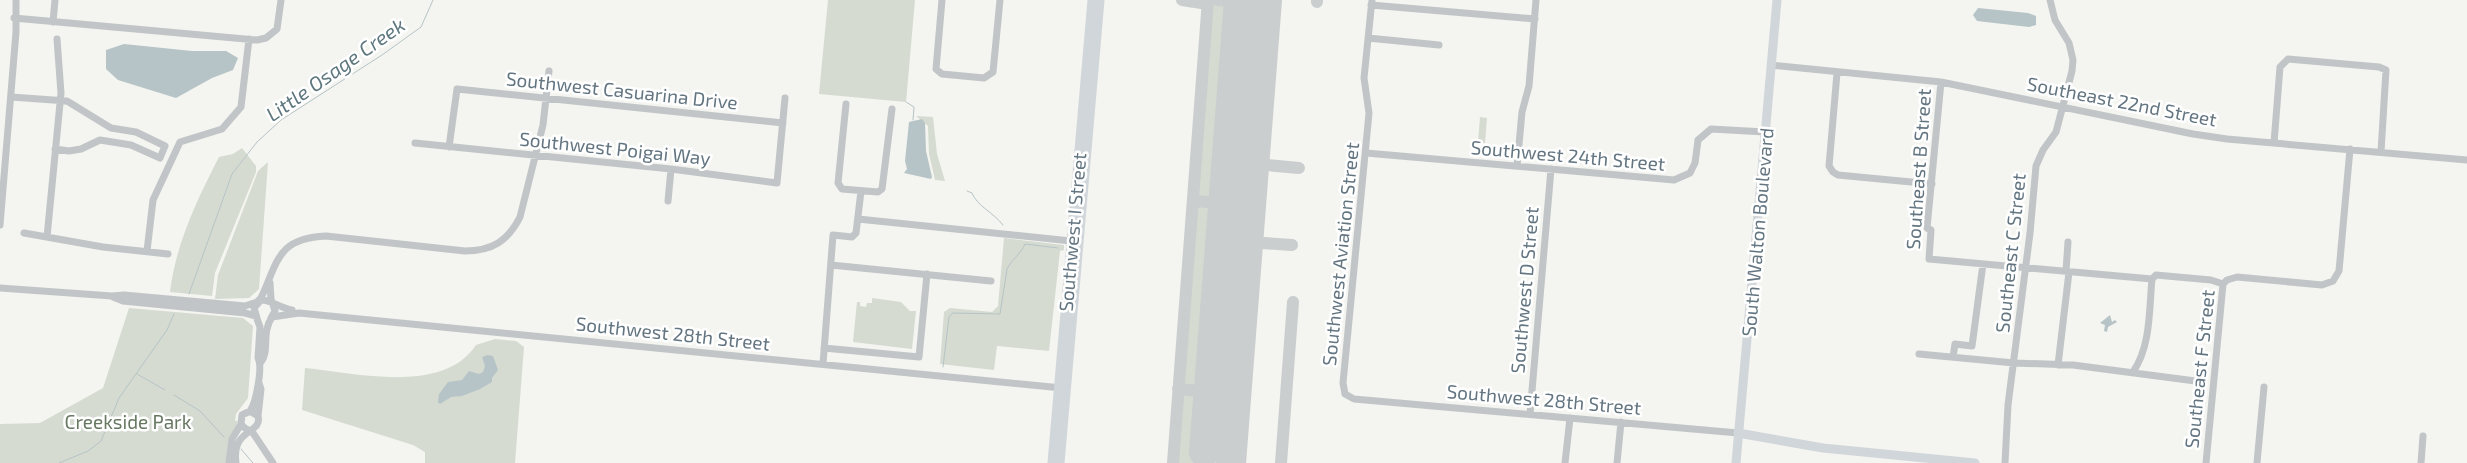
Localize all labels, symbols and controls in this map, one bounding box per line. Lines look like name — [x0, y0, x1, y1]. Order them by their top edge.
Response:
water label: Little Osage Creek — [261, 12, 409, 126]
street label: Southwest Casuarina Drive — [505, 66, 739, 114]
street label: Southeast 22nd Street — [2025, 71, 2219, 131]
street label: Southeast B Street — [1901, 88, 1935, 250]
street label: Southwest Poigai Way — [518, 127, 712, 169]
street label: South Walton Boulevard — [1736, 127, 1778, 337]
street label: Southwest 24th Street — [1470, 135, 1666, 175]
street label: Southwest Aviation Street — [1317, 141, 1363, 367]
street label: Southwest I Street — [1054, 152, 1090, 312]
street label: Southeast C Street — [1990, 172, 2030, 334]
street label: Southwest D Street — [1505, 206, 1543, 374]
street label: Southeast F Street — [2179, 289, 2219, 449]
street label: Southwest 28th Street — [575, 311, 771, 355]
street label: Southwest 28th Street — [1446, 379, 1642, 419]
park label: Creekside Park — [65, 410, 192, 433]

